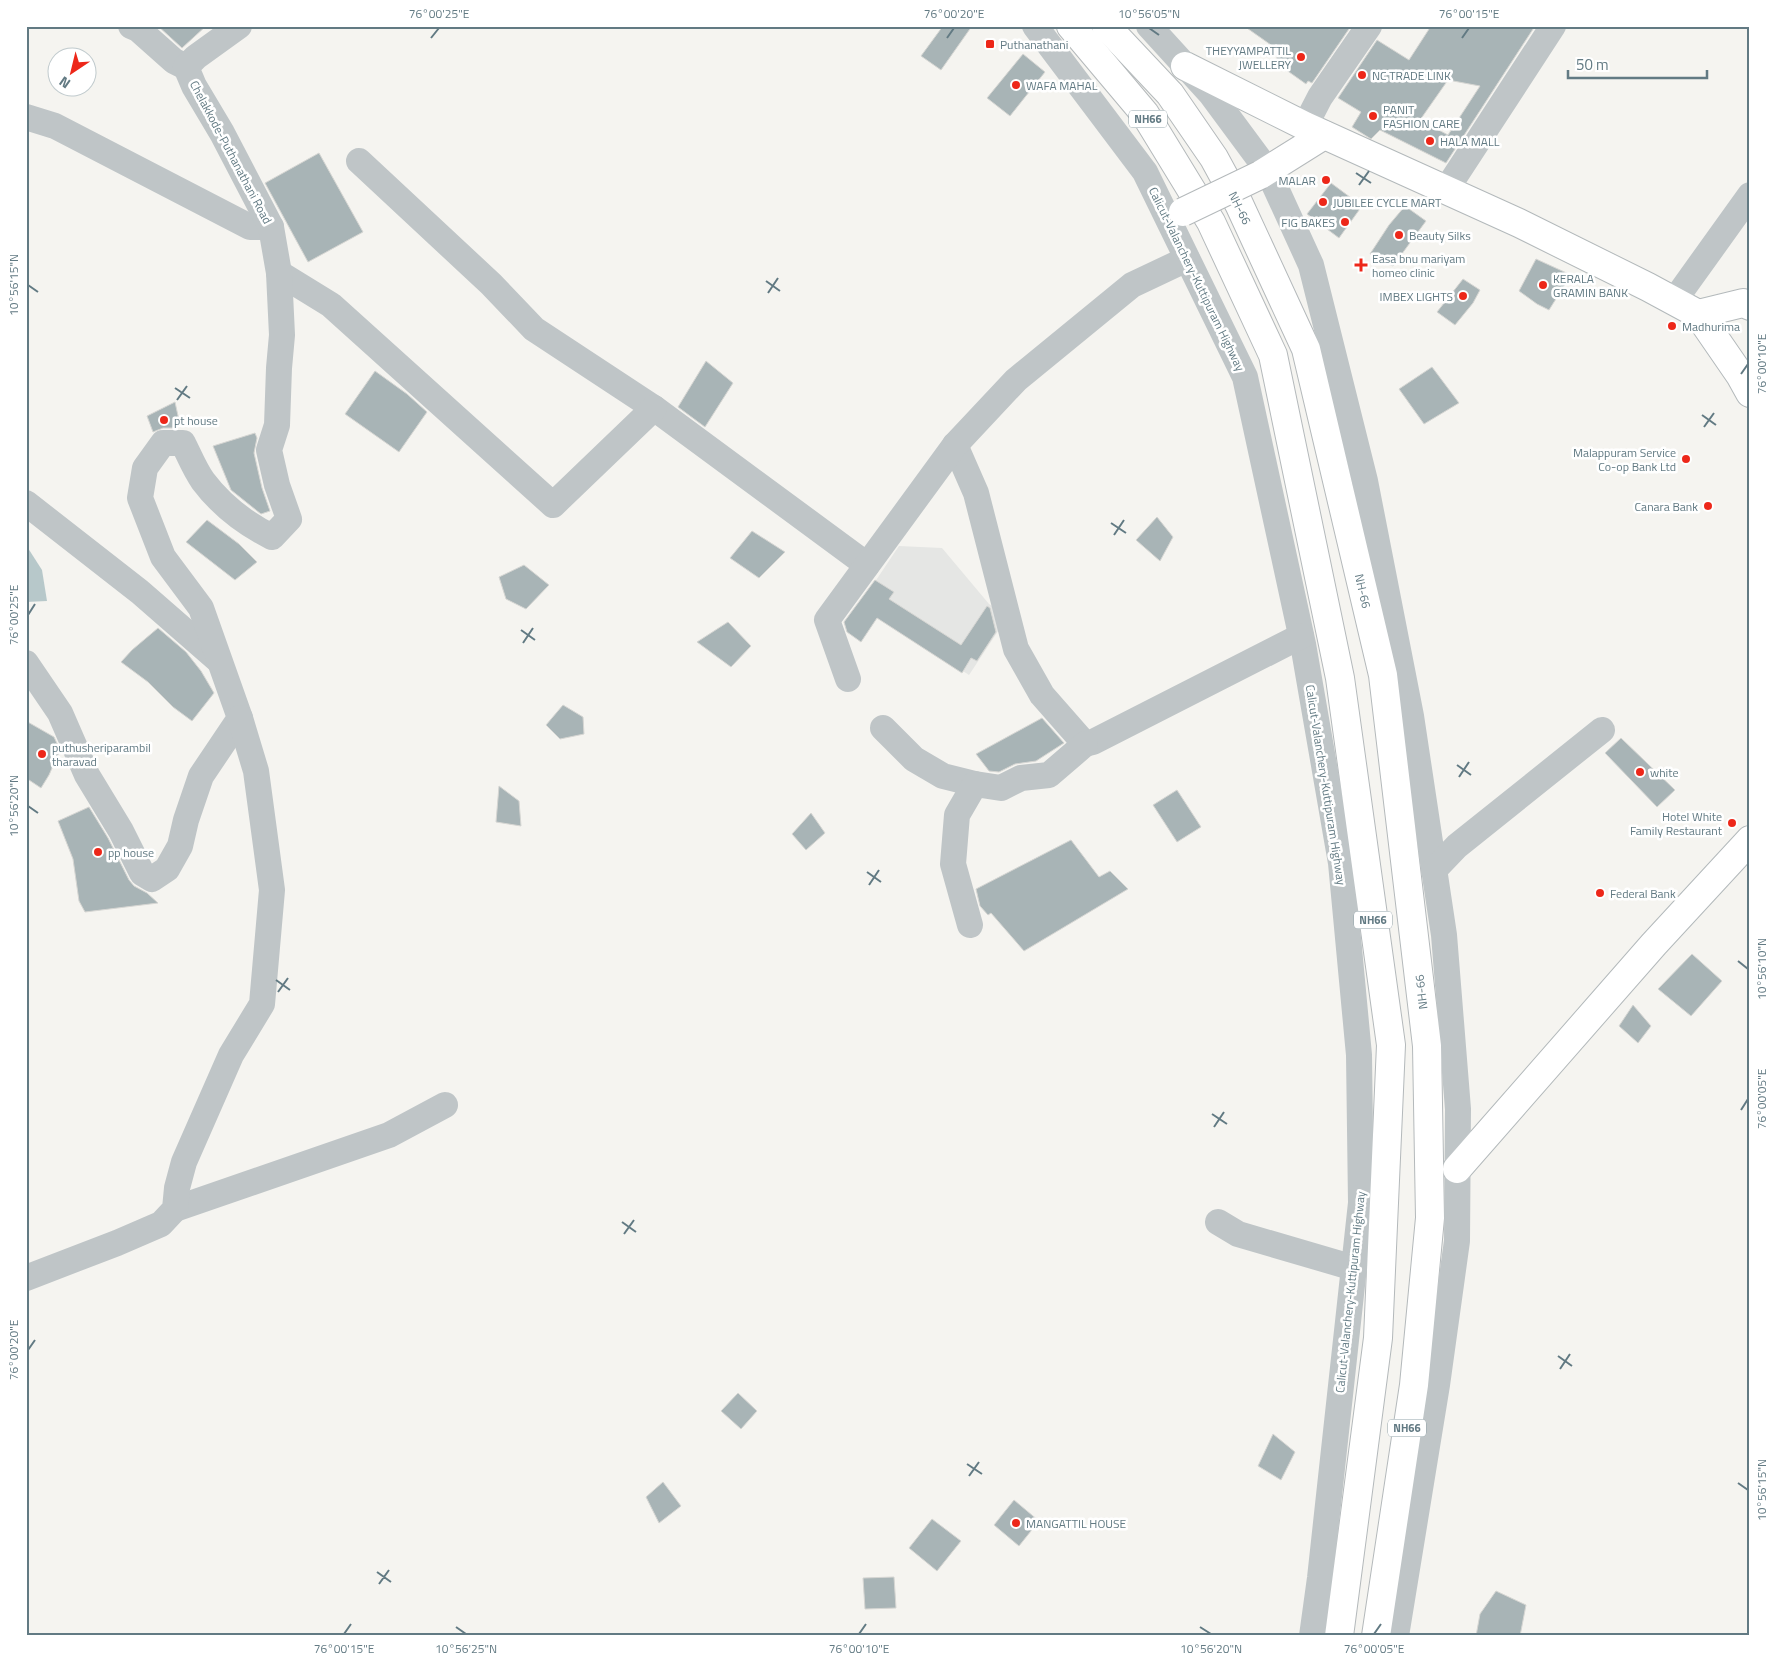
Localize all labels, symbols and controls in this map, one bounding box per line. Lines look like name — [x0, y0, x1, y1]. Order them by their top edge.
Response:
text: 76°00'25"E — [409, 4, 470, 23]
text: 76°00'20"E — [924, 4, 985, 23]
text: 10°56'05"N — [1118, 4, 1180, 23]
text: 76°00'15"E — [1439, 4, 1500, 23]
place label: Puthanathani — [1000, 35, 1068, 54]
marker: Puthanathani — [984, 38, 996, 50]
place label: THEYYAMPATTIL JWELLERY — [1206, 41, 1292, 74]
north arrow — [48, 48, 98, 98]
scale bar — [1568, 48, 1707, 80]
marker: THEYYAMPATTIL JWELLERY — [1295, 51, 1307, 63]
text: 50 m — [1576, 53, 1609, 76]
place label: NC TRADE LINK — [1372, 66, 1451, 85]
marker: NC TRADE LINK — [1356, 69, 1368, 81]
text: N — [54, 72, 74, 94]
place label: WAFA MAHAL — [1026, 76, 1098, 95]
street label: Chelakkode-Puthanathani Road — [185, 77, 277, 227]
marker: WAFA MAHAL — [1010, 79, 1022, 91]
place label: PANIT FASHION CARE — [1383, 100, 1460, 133]
road number: NH66 — [1129, 110, 1167, 128]
marker: PANIT FASHION CARE — [1367, 110, 1379, 122]
place label: HALA MALL — [1440, 132, 1500, 151]
marker: HALA MALL — [1424, 135, 1436, 147]
place label: MALAR — [1278, 171, 1316, 190]
marker: MALAR — [1320, 174, 1332, 186]
street label: Calicut-Valanchery-Kuttipuram Highway — [1144, 184, 1250, 374]
street label: NH-66 — [1224, 188, 1256, 228]
place label: JUBILEE CYCLE MART — [1333, 193, 1442, 212]
marker: JUBILEE CYCLE MART — [1317, 196, 1329, 208]
place label: FIG BAKES — [1281, 213, 1335, 232]
marker: FIG BAKES — [1339, 216, 1351, 228]
place label: Beauty Silks — [1409, 226, 1471, 245]
marker: Beauty Silks — [1393, 229, 1405, 241]
place label: Easa bnu mariyam homeo clinic — [1372, 249, 1465, 282]
text: 10°56'15"N — [4, 254, 23, 316]
marker: Easa bnu mariyam homeo clinic — [1354, 258, 1368, 272]
place label: KERALA GRAMIN BANK — [1553, 269, 1628, 302]
marker: KERALA GRAMIN BANK — [1537, 279, 1549, 291]
place label: IMBEX LIGHTS — [1380, 287, 1453, 306]
marker: IMBEX LIGHTS — [1457, 290, 1469, 302]
place label: Madhurima — [1682, 317, 1740, 336]
marker: Madhurima — [1666, 320, 1678, 332]
text: 76°00'10"E — [1752, 333, 1771, 394]
place label: pt house — [174, 411, 218, 430]
marker: pt house — [158, 414, 170, 426]
place label: Malappuram Service Co-op Bank Ltd — [1573, 443, 1676, 476]
marker: Malappuram Service Co-op Bank Ltd — [1680, 453, 1692, 465]
place label: Canara Bank — [1635, 497, 1698, 516]
marker: Canara Bank — [1702, 500, 1714, 512]
street label: NH-66 — [1350, 572, 1376, 610]
text: 76°00'25"E — [4, 584, 23, 645]
street label: Calicut-Valanchery-Kuttipuram Highway — [1301, 683, 1351, 887]
place label: puthusheriparambil tharavad — [52, 738, 151, 771]
marker: puthusheriparambil tharavad — [36, 748, 48, 760]
place label: white — [1650, 763, 1679, 782]
marker: white — [1634, 766, 1646, 778]
text: 10°56'20"N — [4, 775, 23, 837]
place label: Hotel White Family Restaurant — [1630, 807, 1723, 840]
marker: Hotel White Family Restaurant — [1726, 817, 1738, 829]
place label: pp house — [108, 843, 154, 862]
marker: pp house — [92, 846, 104, 858]
place label: Federal Bank — [1610, 884, 1676, 903]
marker: Federal Bank — [1594, 887, 1606, 899]
road number: NH66 — [1354, 912, 1392, 928]
text: 10°56'10"N — [1752, 938, 1771, 1000]
street label: NH-66 — [1409, 973, 1433, 1010]
text: 76°00'05"E — [1752, 1068, 1771, 1129]
street label: Calicut-Valanchery-Kuttipuram Highway — [1330, 1190, 1370, 1394]
text: 76°00'20"E — [4, 1319, 23, 1380]
road number: NH66 — [1388, 1420, 1426, 1436]
text: 10°56'15"N — [1752, 1459, 1771, 1521]
place label: MANGATTIL HOUSE — [1026, 1514, 1127, 1533]
marker: MANGATTIL HOUSE — [1010, 1517, 1022, 1529]
text: 76°00'15"E — [314, 1639, 375, 1658]
text: 10°56'25"N — [435, 1639, 497, 1658]
text: 76°00'10"E — [829, 1639, 890, 1658]
text: 10°56'20"N — [1180, 1639, 1242, 1658]
text: 76°00'05"E — [1344, 1639, 1405, 1658]

